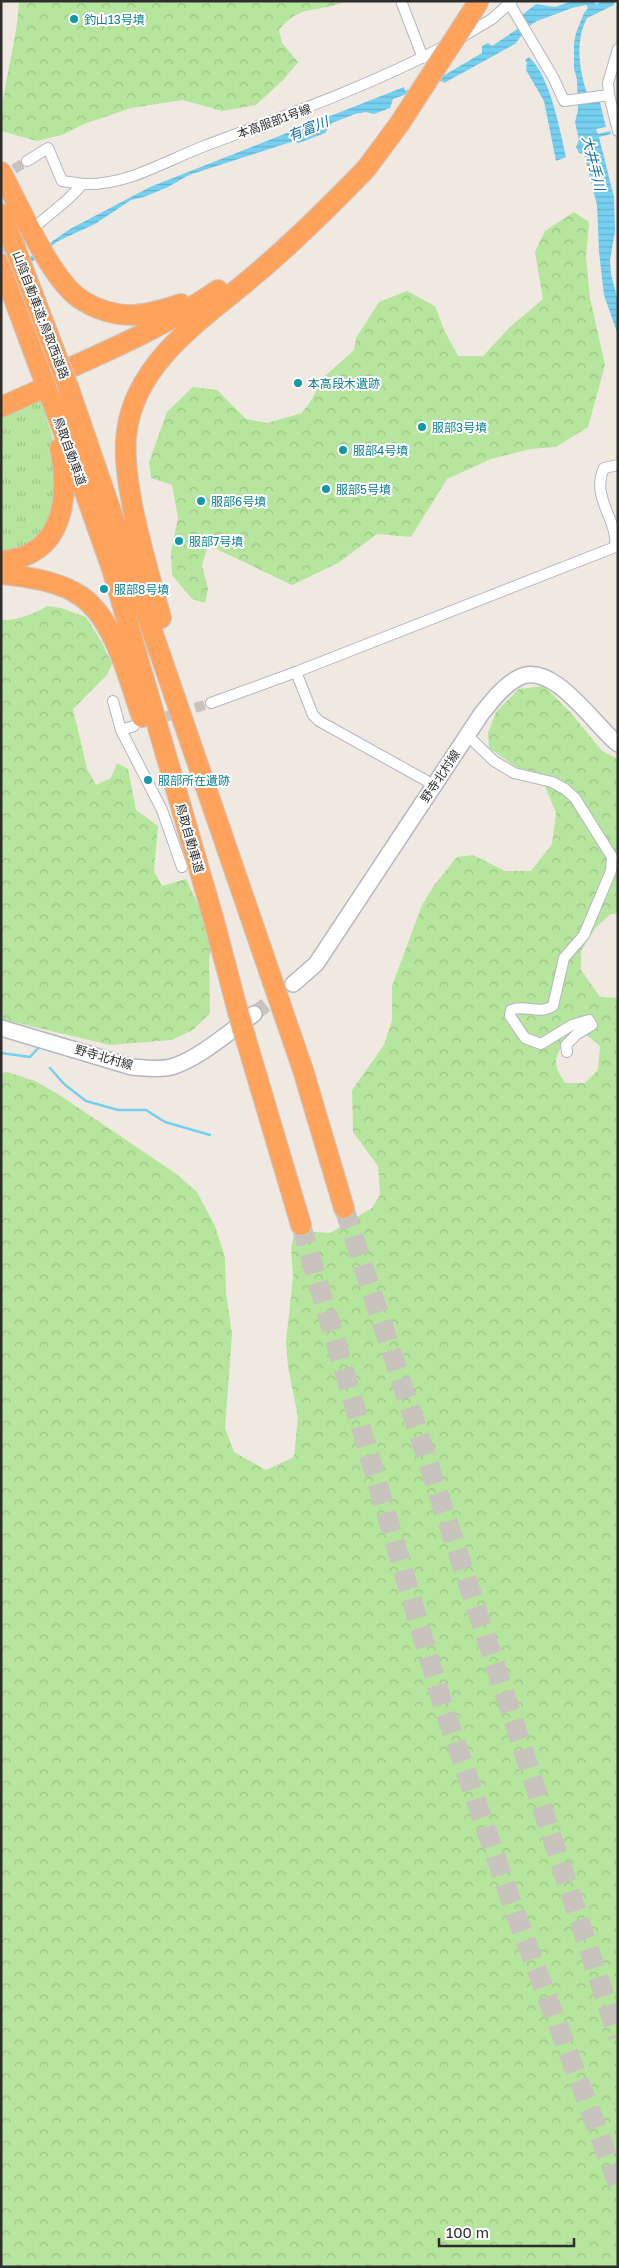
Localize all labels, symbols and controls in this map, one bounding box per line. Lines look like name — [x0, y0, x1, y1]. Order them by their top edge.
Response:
place label: 釣山13号墳 — [84, 12, 145, 27]
marker: 釣山13号墳 — [68, 13, 80, 25]
street label: 本高服部1号線 — [235, 101, 313, 141]
water label: 有富川 — [285, 112, 333, 144]
water label: 大井手川 — [579, 134, 610, 194]
street label: 山陰自動車道;鳥取西道路 — [10, 249, 72, 381]
place label: 本高段木遺跡 — [308, 376, 380, 391]
marker: 本高段木遺跡 — [292, 377, 304, 389]
street label: 鳥取自動車道 — [51, 415, 89, 487]
place label: 服部3号墳 — [432, 420, 487, 435]
marker: 服部3号墳 — [416, 421, 428, 433]
place label: 服部4号墳 — [353, 443, 408, 458]
marker: 服部4号墳 — [337, 444, 349, 456]
place label: 服部5号墳 — [336, 482, 391, 497]
marker: 服部5号墳 — [320, 483, 332, 495]
place label: 服部6号墳 — [211, 494, 266, 509]
marker: 服部6号墳 — [195, 495, 207, 507]
place label: 服部7号墳 — [189, 534, 243, 549]
marker: 服部7号墳 — [173, 535, 185, 547]
place label: 服部8号墳 — [114, 582, 169, 597]
marker: 服部8号墳 — [98, 583, 110, 595]
street label: 野寺北村線 — [417, 747, 463, 805]
place label: 服部所在遺跡 — [158, 773, 230, 788]
marker: 服部所在遺跡 — [142, 774, 154, 786]
street label: 鳥取自動車道 — [173, 801, 207, 875]
street label: 野寺北村線 — [73, 1042, 135, 1072]
scale bar — [439, 2216, 574, 2248]
text: 100 m — [446, 2223, 489, 2241]

